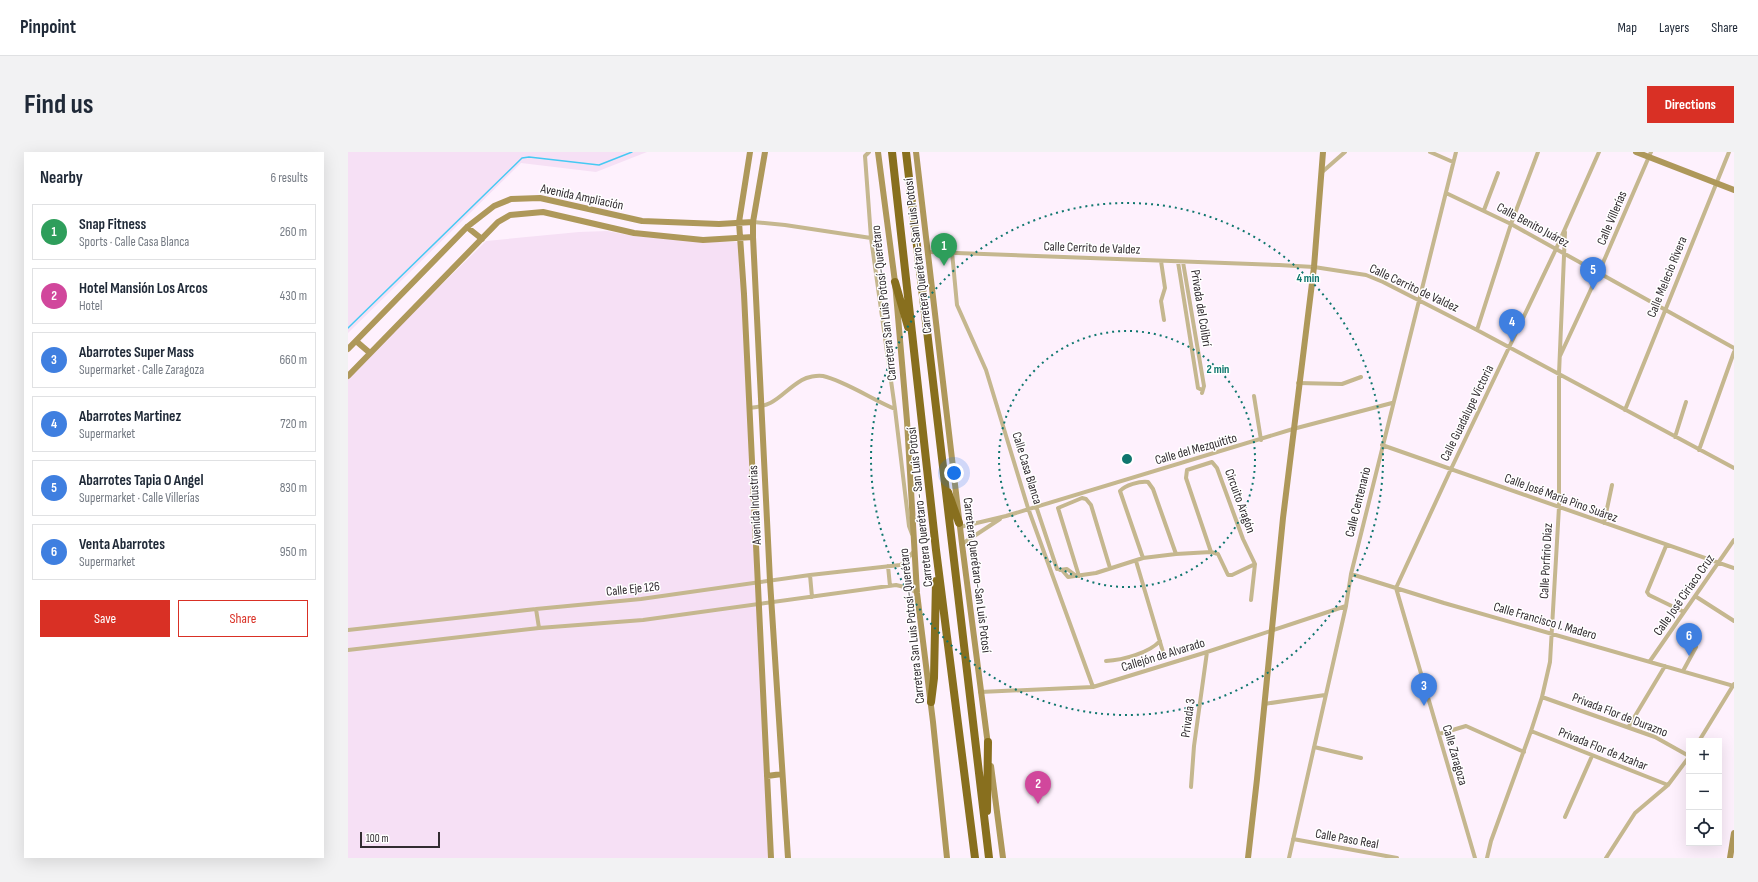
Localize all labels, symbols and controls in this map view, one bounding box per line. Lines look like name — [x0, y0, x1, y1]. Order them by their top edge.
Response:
text: Pinpoint — [20, 16, 76, 39]
text: Map — [1617, 19, 1637, 36]
text: Layers — [1659, 19, 1689, 36]
text: Share — [1711, 19, 1738, 36]
button: Directions — [1647, 86, 1734, 123]
text: Find us — [24, 88, 93, 121]
text: Nearby — [40, 168, 83, 188]
text: 6 results — [270, 170, 308, 186]
street label: Carretera Querétaro-San Luis Potosí — [900, 177, 935, 335]
street label: Avenida Ampliación — [538, 180, 625, 214]
street label: Calle Villerías — [1593, 188, 1631, 248]
street label: Calle Benito Juárez — [1494, 199, 1572, 251]
text: Snap Fitness — [79, 215, 146, 234]
text: 1 — [51, 224, 57, 240]
text: 260 m — [280, 224, 307, 240]
street label: Carretera San Luis Potosí-Querétaro — [868, 224, 900, 382]
pin: 1 — [931, 233, 957, 266]
text: Sports · Calle Casa Blanca — [79, 234, 189, 250]
street label: Calle Melecio Rivera — [1643, 234, 1691, 320]
street label: Calle Cerrito de Valdez — [1043, 238, 1141, 258]
pin: 5 — [1580, 257, 1606, 290]
street label: Calle Cerrito de Valdez — [1367, 260, 1462, 316]
street label: Privada del Colibrí — [1187, 269, 1215, 348]
text: 4 min — [1296, 271, 1320, 286]
text: Hotel Mansión Los Arcos — [79, 279, 208, 298]
text: 2 — [51, 288, 57, 304]
text: 430 m — [280, 288, 307, 304]
text: Hotel — [79, 298, 103, 314]
pin: 4 — [1499, 309, 1525, 342]
text: Abarrotes Super Mass — [79, 343, 194, 362]
text: 3 — [51, 352, 57, 368]
text: 660 m — [279, 352, 307, 368]
text: Supermarket · Calle Zaragoza — [79, 362, 204, 378]
text: 2 min — [1207, 362, 1229, 377]
street label: Calle Guadalupe Victoria — [1437, 362, 1497, 464]
text: Abarrotes Martinez — [79, 407, 181, 426]
text: 4 — [51, 416, 57, 432]
text: 720 m — [280, 416, 307, 432]
text: Supermarket — [79, 426, 135, 442]
street label: Carretera Querétaro - San Luis Potosí — [904, 426, 936, 588]
street label: Calle Casa Blanca — [1008, 430, 1046, 506]
street label: Calle del Mezquitito — [1153, 430, 1239, 468]
centre of rings — [1120, 452, 1134, 466]
your location — [944, 463, 964, 483]
street label: Avenida Industrias — [745, 465, 765, 546]
street label: Calle Centenario — [1342, 465, 1374, 539]
street label: Circuito Aragón — [1221, 467, 1259, 535]
street label: Calle José María Pino Suárez — [1502, 470, 1620, 526]
text: Abarrotes Tapia O Angel — [79, 471, 204, 490]
text: 5 — [51, 480, 57, 496]
text: 830 m — [280, 480, 307, 496]
text: Supermarket · Calle Villerías — [79, 490, 199, 506]
street label: Carretera Querétaro-San Luis Potosí — [960, 496, 995, 654]
street label: Calle Porfirio Díaz — [1536, 522, 1556, 599]
text: Venta Abarrotes — [79, 535, 165, 554]
text: 6 — [51, 544, 57, 560]
text: 950 m — [280, 544, 307, 560]
street label: Carretera San Luis Potosí-Querétaro — [896, 547, 928, 705]
street label: Calle José Ciriaco Cruz — [1650, 551, 1718, 639]
text: Supermarket — [79, 554, 135, 570]
street label: Calle Eje 126 — [605, 578, 661, 600]
street label: Calle Francisco I. Madero — [1492, 599, 1598, 643]
button: Save — [40, 600, 170, 637]
button: Share — [178, 600, 308, 637]
pin: 6 — [1676, 623, 1702, 656]
street label: Callejón de Alvarado — [1119, 635, 1207, 675]
pin: 3 — [1411, 673, 1437, 706]
street label: Privada Flor de Durazno — [1570, 689, 1670, 741]
street label: Privada 3 — [1177, 697, 1199, 739]
street label: Calle Zaragoza — [1439, 723, 1471, 787]
street label: Privada Flor de Azahar — [1556, 724, 1650, 774]
map controls — [1686, 738, 1722, 846]
button: + — [1686, 738, 1722, 774]
pin: 2 — [1025, 771, 1051, 804]
button: − — [1686, 774, 1722, 810]
button: locate — [1686, 810, 1722, 846]
street label: Calle Paso Real — [1314, 826, 1380, 852]
scale bar — [360, 830, 440, 849]
text: 100 m — [366, 832, 388, 845]

